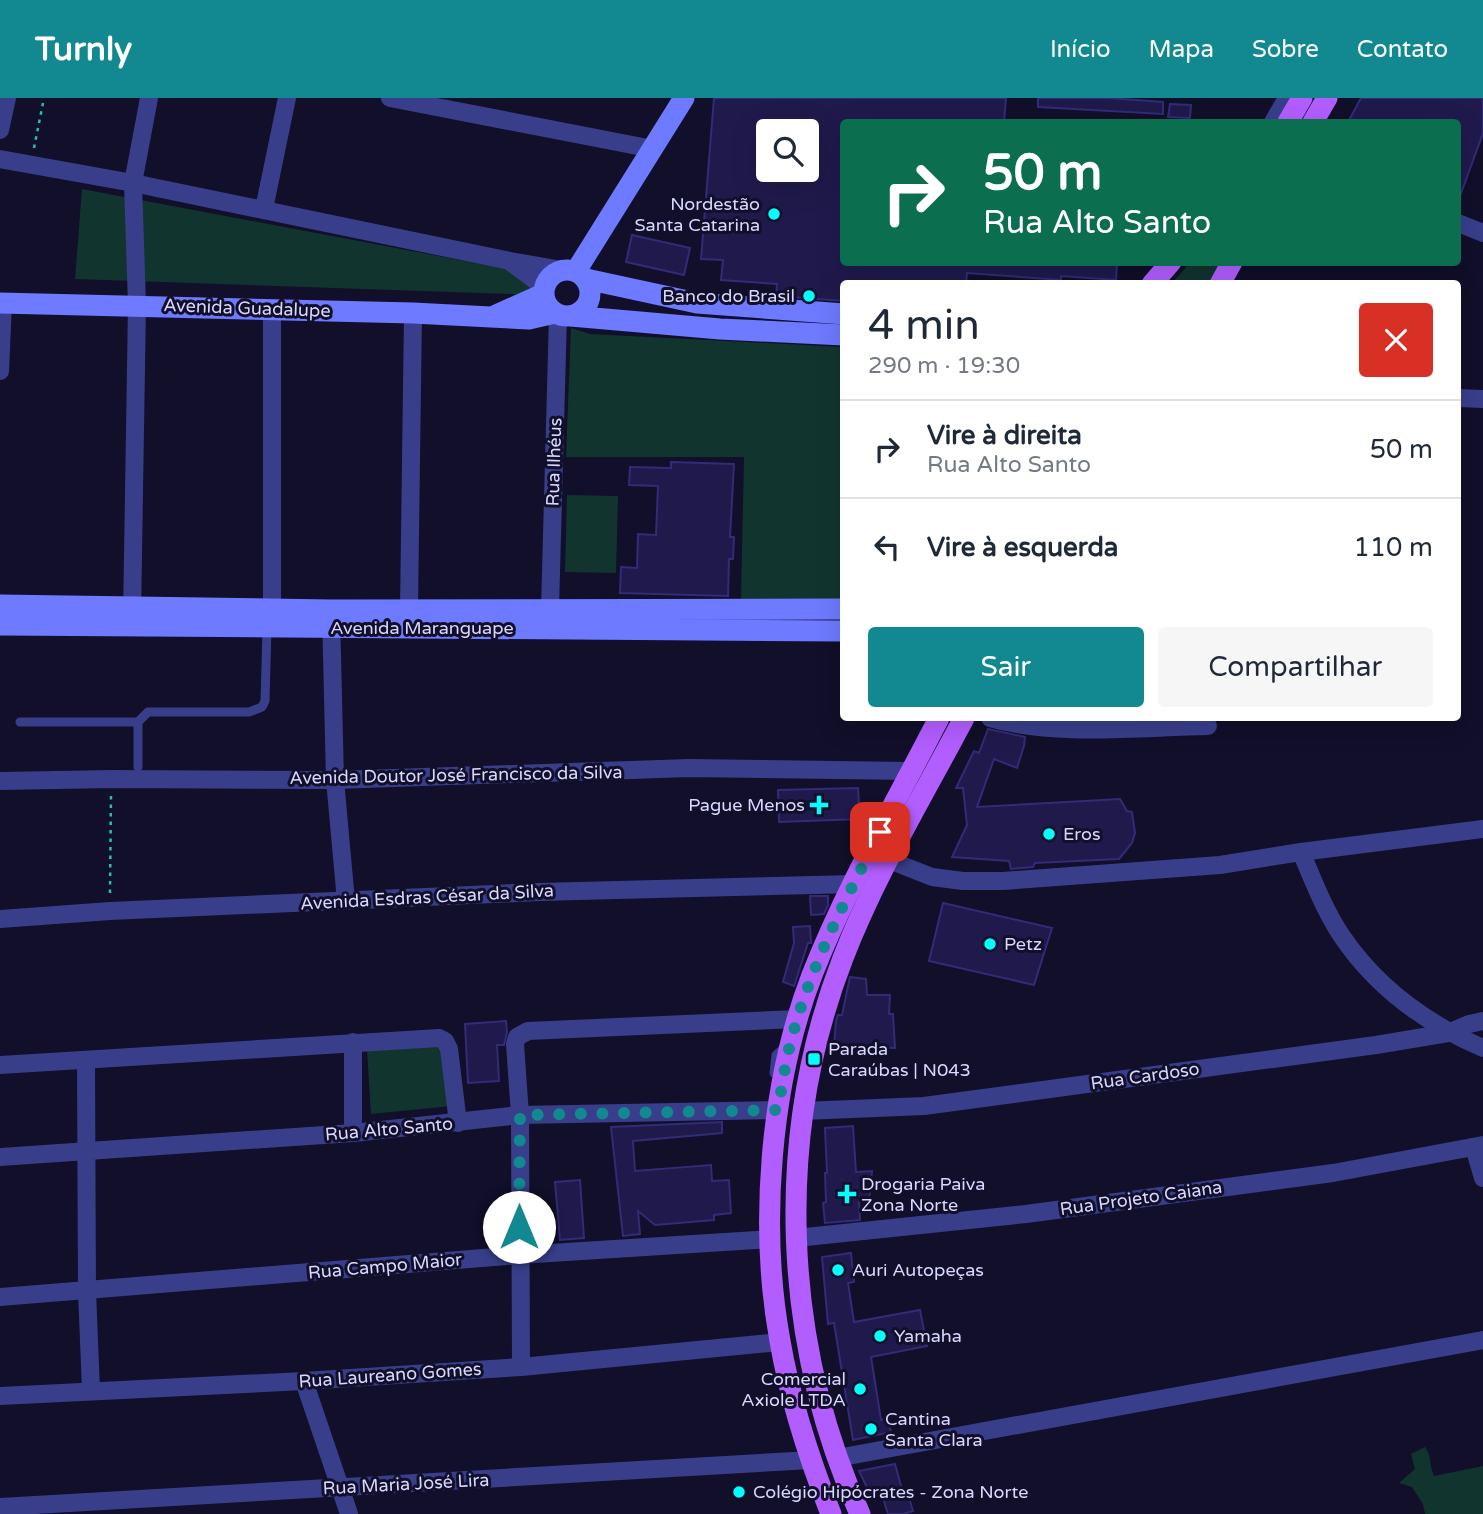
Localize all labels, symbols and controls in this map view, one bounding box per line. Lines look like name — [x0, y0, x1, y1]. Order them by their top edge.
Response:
text: Turnly — [35, 30, 132, 69]
text: Início — [1050, 35, 1111, 64]
text: Mapa — [1149, 35, 1214, 64]
text: Sobre — [1252, 35, 1319, 64]
text: Contato — [1357, 35, 1448, 64]
map controls — [756, 119, 819, 182]
button: search — [756, 119, 819, 182]
text: 50 m — [983, 144, 1102, 203]
icon: right — [868, 147, 959, 238]
place label: Nordestão Santa Catarina — [635, 193, 760, 236]
text: Rua Alto Santo — [983, 204, 1211, 242]
marker: Nordestão Santa Catarina — [766, 206, 782, 222]
place label: Banco do Brasil — [662, 285, 795, 307]
marker: Banco do Brasil — [801, 288, 817, 304]
street label: Avenida Guadalupe — [163, 294, 331, 322]
text: 4 min — [868, 300, 980, 351]
button: close — [1359, 303, 1433, 377]
text: 290 m · 19:30 — [868, 352, 1020, 380]
street label: Rua Ilhéus — [541, 417, 567, 507]
text: Vire à direita — [927, 420, 1082, 451]
icon: right — [868, 430, 906, 468]
text: 50 m — [1370, 434, 1433, 465]
text: Rua Alto Santo — [927, 451, 1091, 479]
icon: left — [868, 528, 906, 566]
text: Vire à esquerda — [927, 532, 1118, 563]
text: 110 m — [1353, 532, 1433, 563]
street label: Avenida Maranguape — [330, 617, 514, 639]
button: Sair — [868, 627, 1144, 707]
button: Compartilhar — [1158, 627, 1433, 707]
street label: Avenida Doutor José Francisco da Silva — [289, 761, 623, 789]
place label: Pague Menos — [688, 794, 805, 816]
marker: Pague Menos — [811, 797, 827, 813]
pin — [850, 802, 910, 862]
icon: arrive — [861, 813, 899, 851]
place label: Eros — [1063, 823, 1101, 845]
marker: Eros — [1041, 826, 1057, 842]
street label: Avenida Esdras César da Silva — [300, 879, 554, 915]
place label: Petz — [1004, 933, 1042, 955]
marker: Petz — [982, 936, 998, 952]
place label: Parada Caraúbas | N043 — [828, 1038, 971, 1081]
marker: Parada Caraúbas | N043 — [806, 1051, 822, 1067]
street label: Rua Cardoso — [1089, 1057, 1201, 1095]
street label: Rua Alto Santo — [324, 1112, 454, 1146]
place label: Drogaria Paiva Zona Norte — [861, 1173, 985, 1216]
street label: Rua Projeto Caiana — [1058, 1176, 1224, 1220]
marker: Drogaria Paiva Zona Norte — [839, 1186, 855, 1202]
position arrow — [482, 1190, 556, 1264]
street label: Rua Campo Maior — [307, 1248, 463, 1284]
place label: Auri Autopeças — [852, 1259, 984, 1281]
marker: Auri Autopeças — [830, 1262, 846, 1278]
place label: Yamaha — [894, 1325, 962, 1347]
marker: Yamaha — [872, 1328, 888, 1344]
street label: Rua Laureano Gomes — [298, 1358, 482, 1392]
place label: Comercial Axiole LTDA — [741, 1368, 846, 1411]
marker: Comercial Axiole LTDA — [852, 1381, 868, 1397]
place label: Cantina Santa Clara — [885, 1408, 983, 1451]
marker: Cantina Santa Clara — [863, 1421, 879, 1437]
street label: Rua Maria José Lira — [322, 1469, 490, 1499]
place label: Colégio Hipócrates - Zona Norte — [753, 1481, 1028, 1503]
marker: Colégio Hipócrates - Zona Norte — [731, 1484, 747, 1500]

